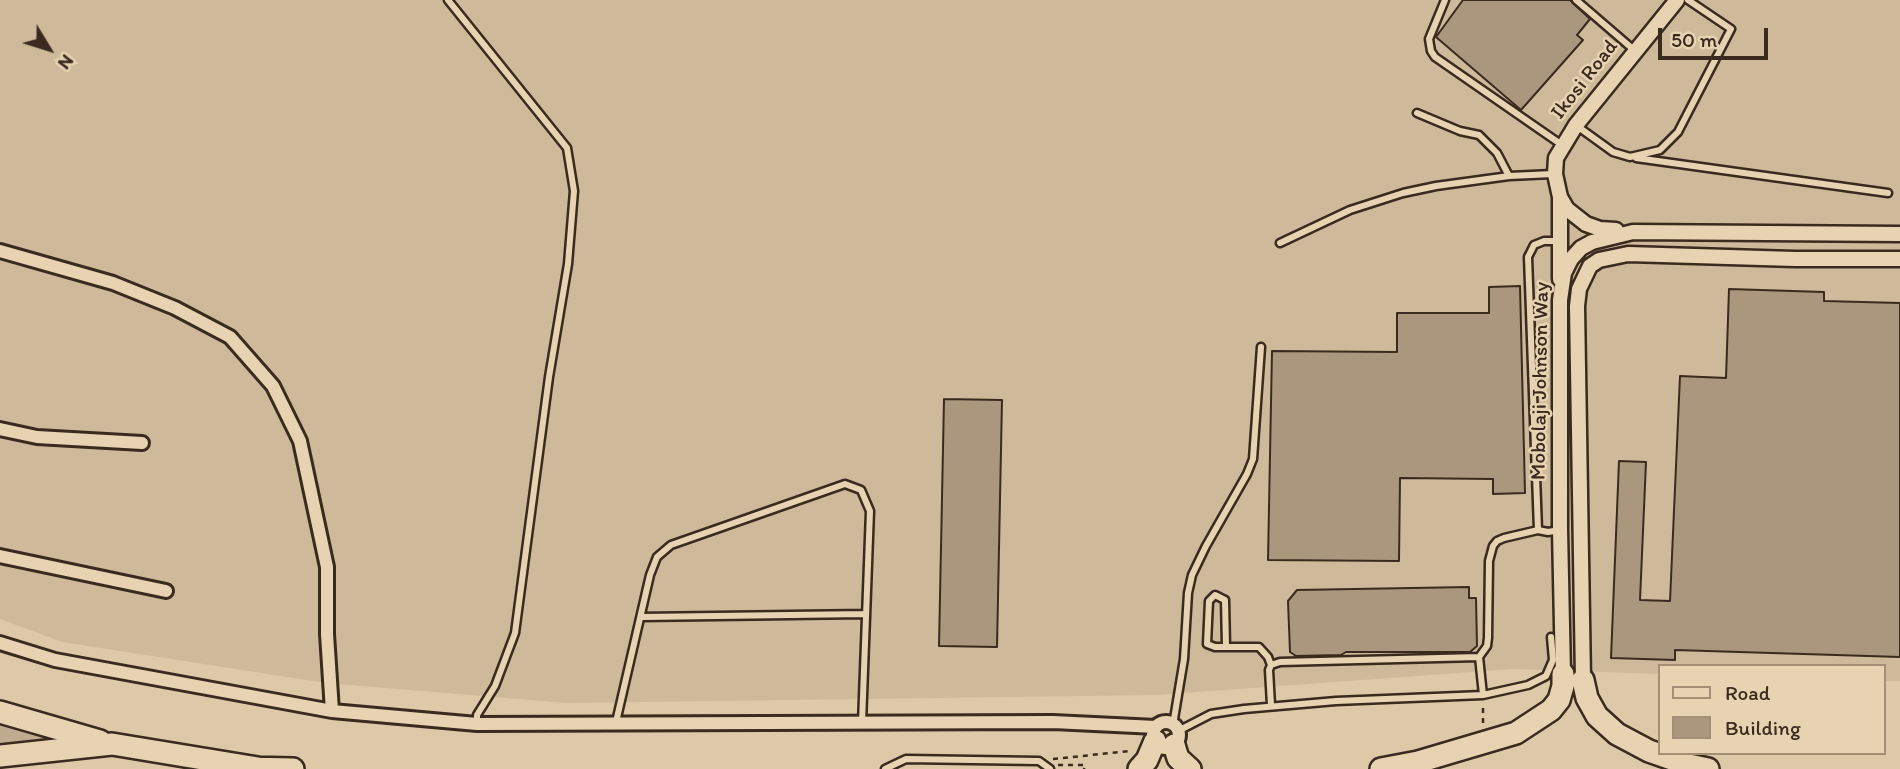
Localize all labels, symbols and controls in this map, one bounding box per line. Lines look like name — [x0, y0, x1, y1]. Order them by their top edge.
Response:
north arrow — [14, 14, 84, 84]
scale bar — [1662, 14, 1772, 58]
text: 50 m — [1671, 27, 1717, 52]
street label: Ikosi Road — [1546, 35, 1624, 125]
text: N — [53, 50, 79, 74]
street label: Mobolaji Johnson Way — [1527, 282, 1555, 480]
legend — [1658, 664, 1886, 755]
text: Road — [1725, 680, 1770, 705]
text: Building — [1725, 715, 1801, 740]

